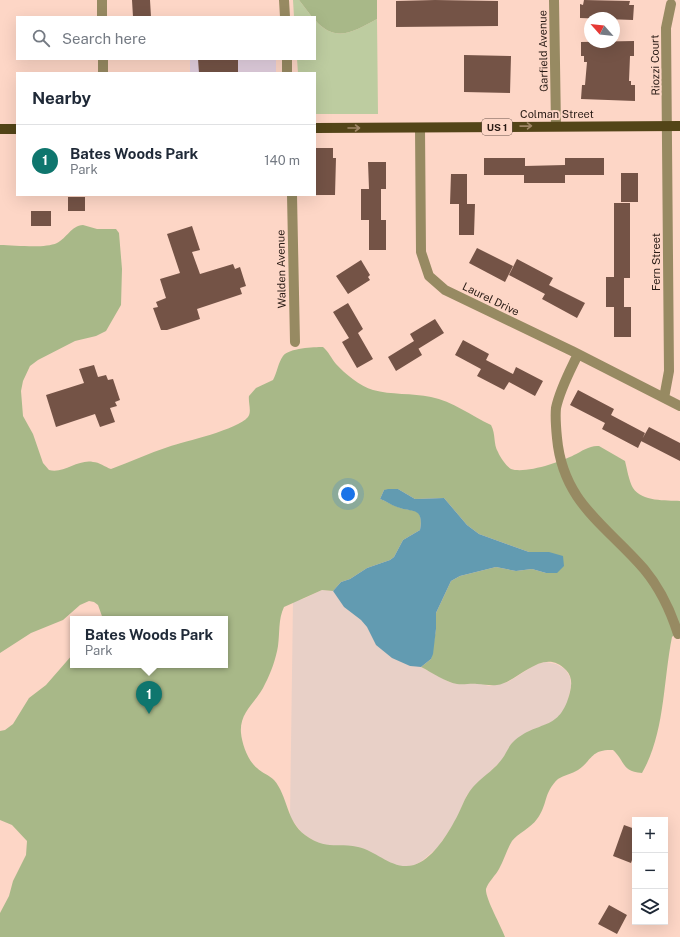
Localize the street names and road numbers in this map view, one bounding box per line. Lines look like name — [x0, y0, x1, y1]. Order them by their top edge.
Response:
street label: Garfield Avenue — [536, 10, 550, 92]
street label: Riozzi Court — [648, 34, 662, 96]
street label: Colman Street — [520, 108, 594, 120]
road number: US 1 — [482, 119, 512, 135]
street label: Walden Avenue — [274, 230, 288, 308]
street label: Fern Street — [650, 233, 662, 291]
street label: Laurel Drive — [461, 280, 521, 318]

